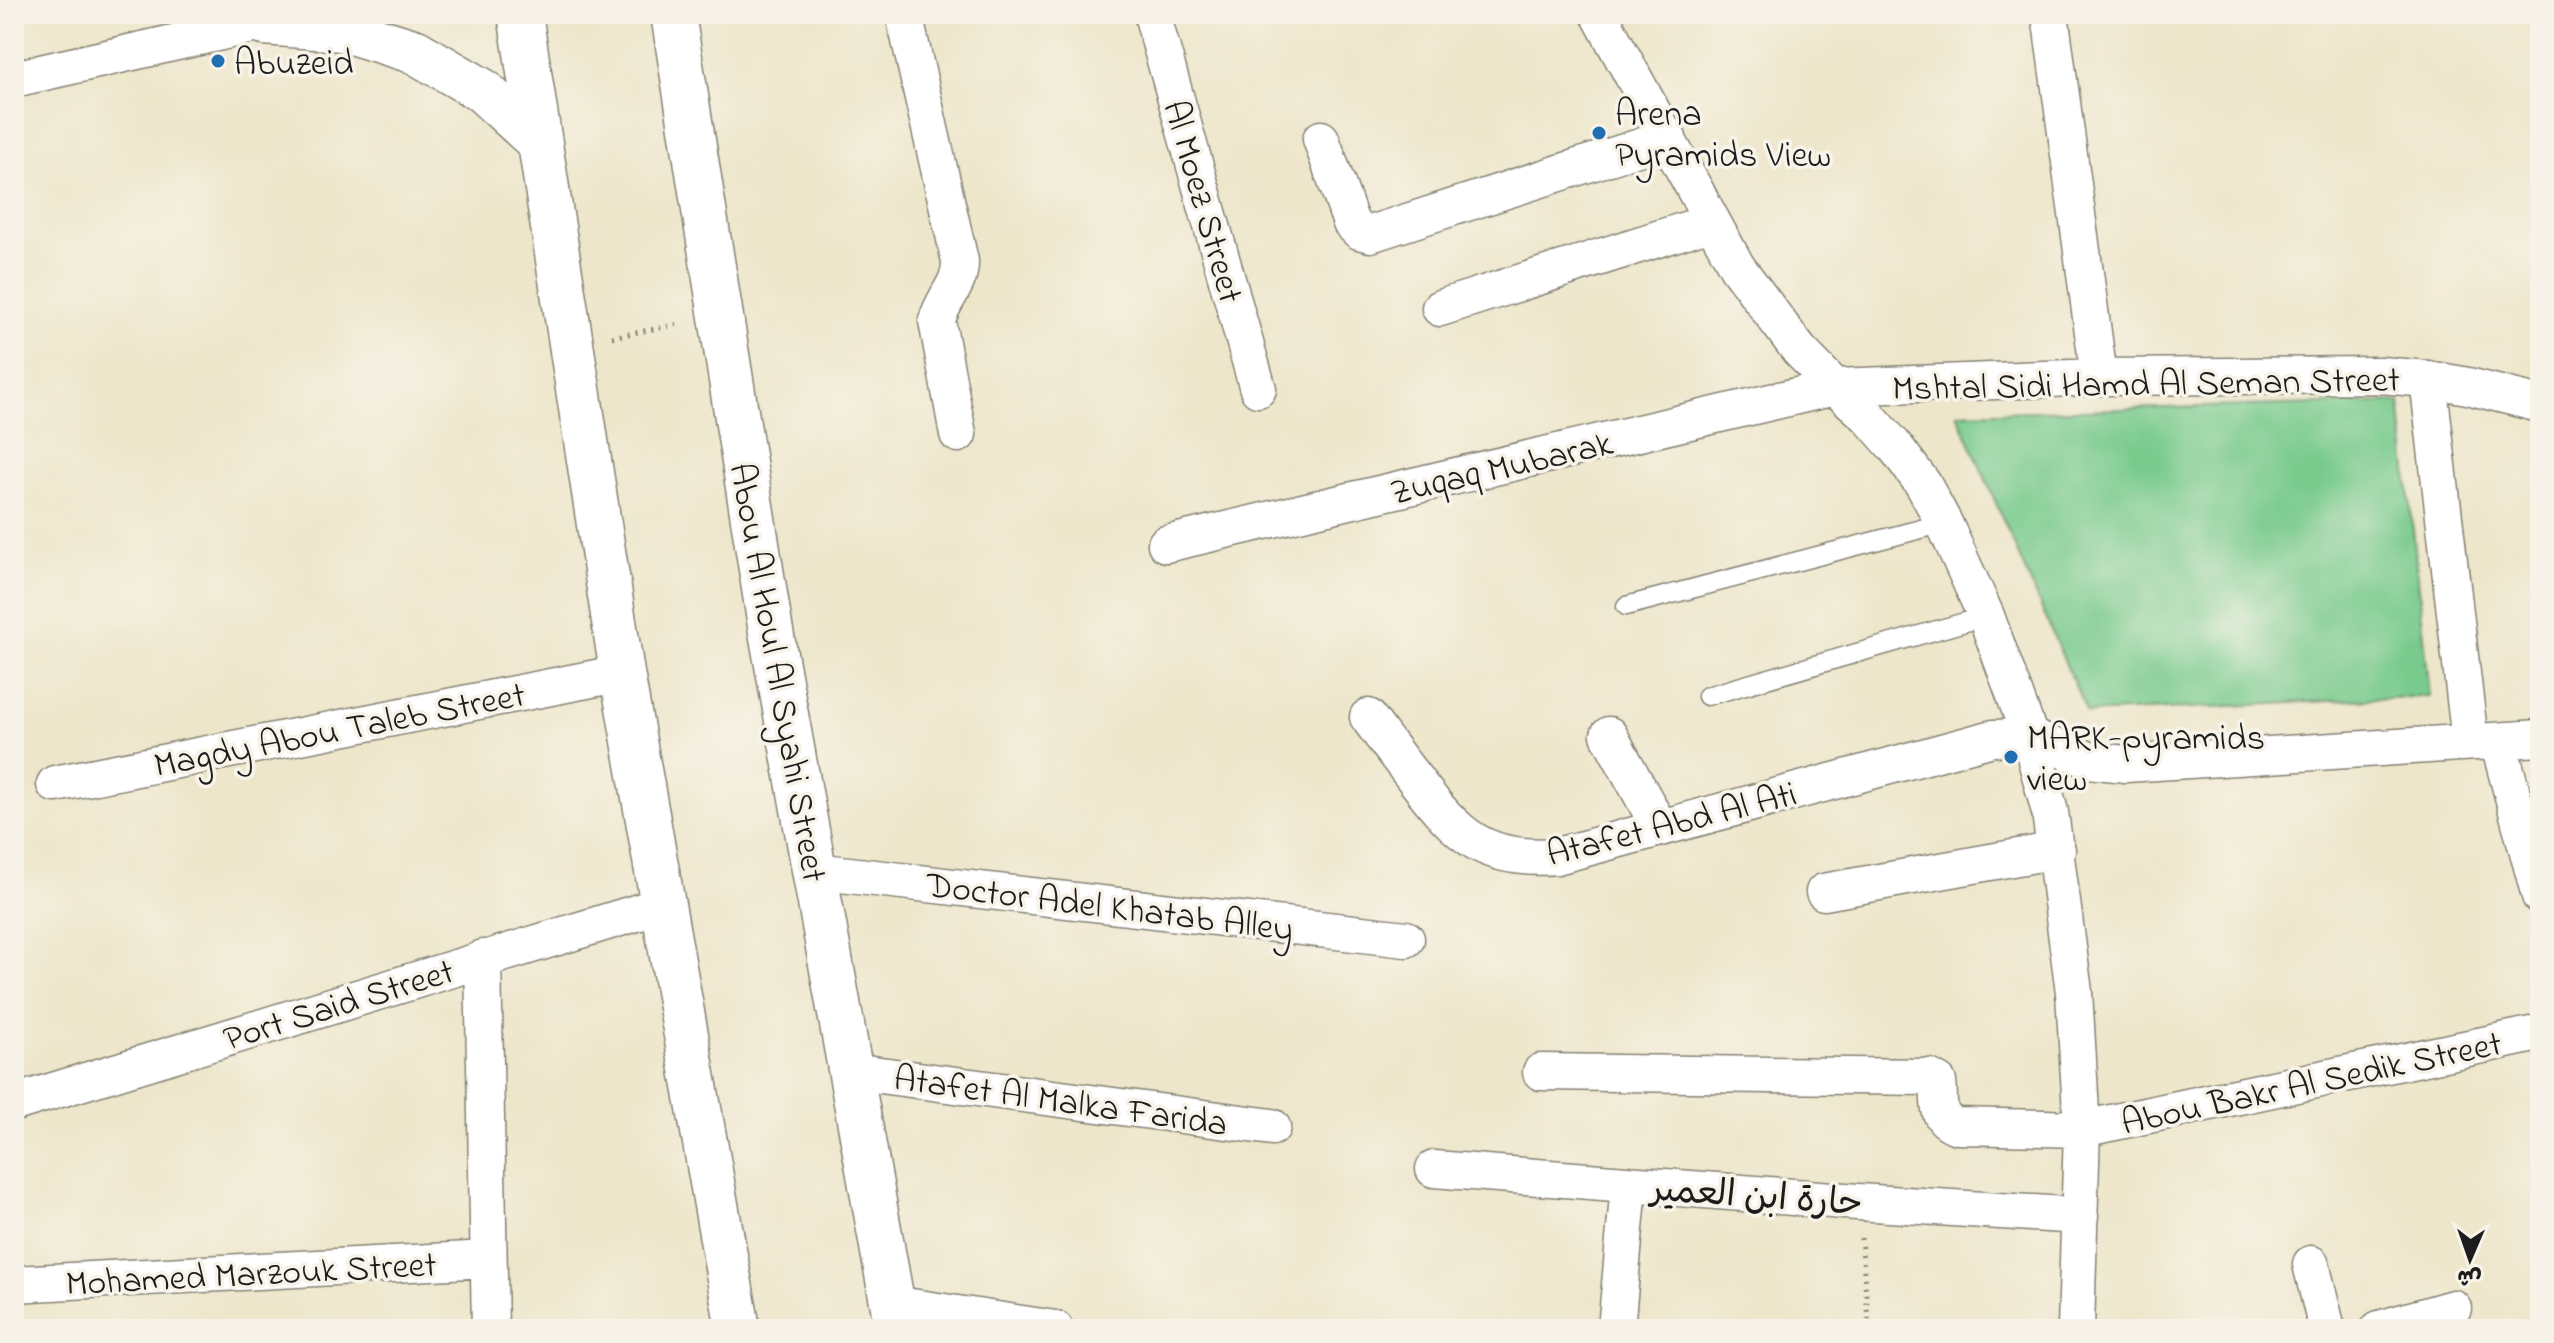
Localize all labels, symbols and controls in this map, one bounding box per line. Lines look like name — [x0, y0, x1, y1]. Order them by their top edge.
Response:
place label: Abuzeid — [234, 39, 354, 92]
marker: Abuzeid — [209, 52, 227, 70]
place label: Arena Pyramids View — [1615, 90, 1831, 184]
street label: Al Moez Street — [1146, 95, 1255, 310]
marker: Arena Pyramids View — [1590, 124, 1608, 142]
street label: Mshtal Sidi Hamd Al Seman Street — [1892, 356, 2401, 417]
street label: Zuqaq Mubarak — [1386, 419, 1619, 522]
street label: Abou Al Houl Al Syahi Street — [713, 459, 839, 887]
street label: Magdy Abou Taleb Street — [150, 670, 530, 794]
place label: MARK-pyramids view — [2027, 714, 2265, 808]
marker: MARK-pyramids view — [2002, 748, 2020, 766]
street label: Atafet Abd Al Ati — [1541, 770, 1803, 883]
street label: Doctor Adel Khatab Alley — [922, 861, 1296, 958]
street label: Port Said Street — [217, 947, 461, 1068]
street label: Abou Bakr Al Sedik Street — [2117, 1019, 2507, 1152]
street label: Atafet Al Malka Farida — [890, 1054, 1231, 1153]
street label: حارة ابن العمير — [1646, 1164, 1864, 1232]
north arrow — [2430, 1219, 2510, 1299]
street label: Mohamed Marzouk Street — [64, 1240, 438, 1313]
text: ش — [2457, 1260, 2482, 1292]

